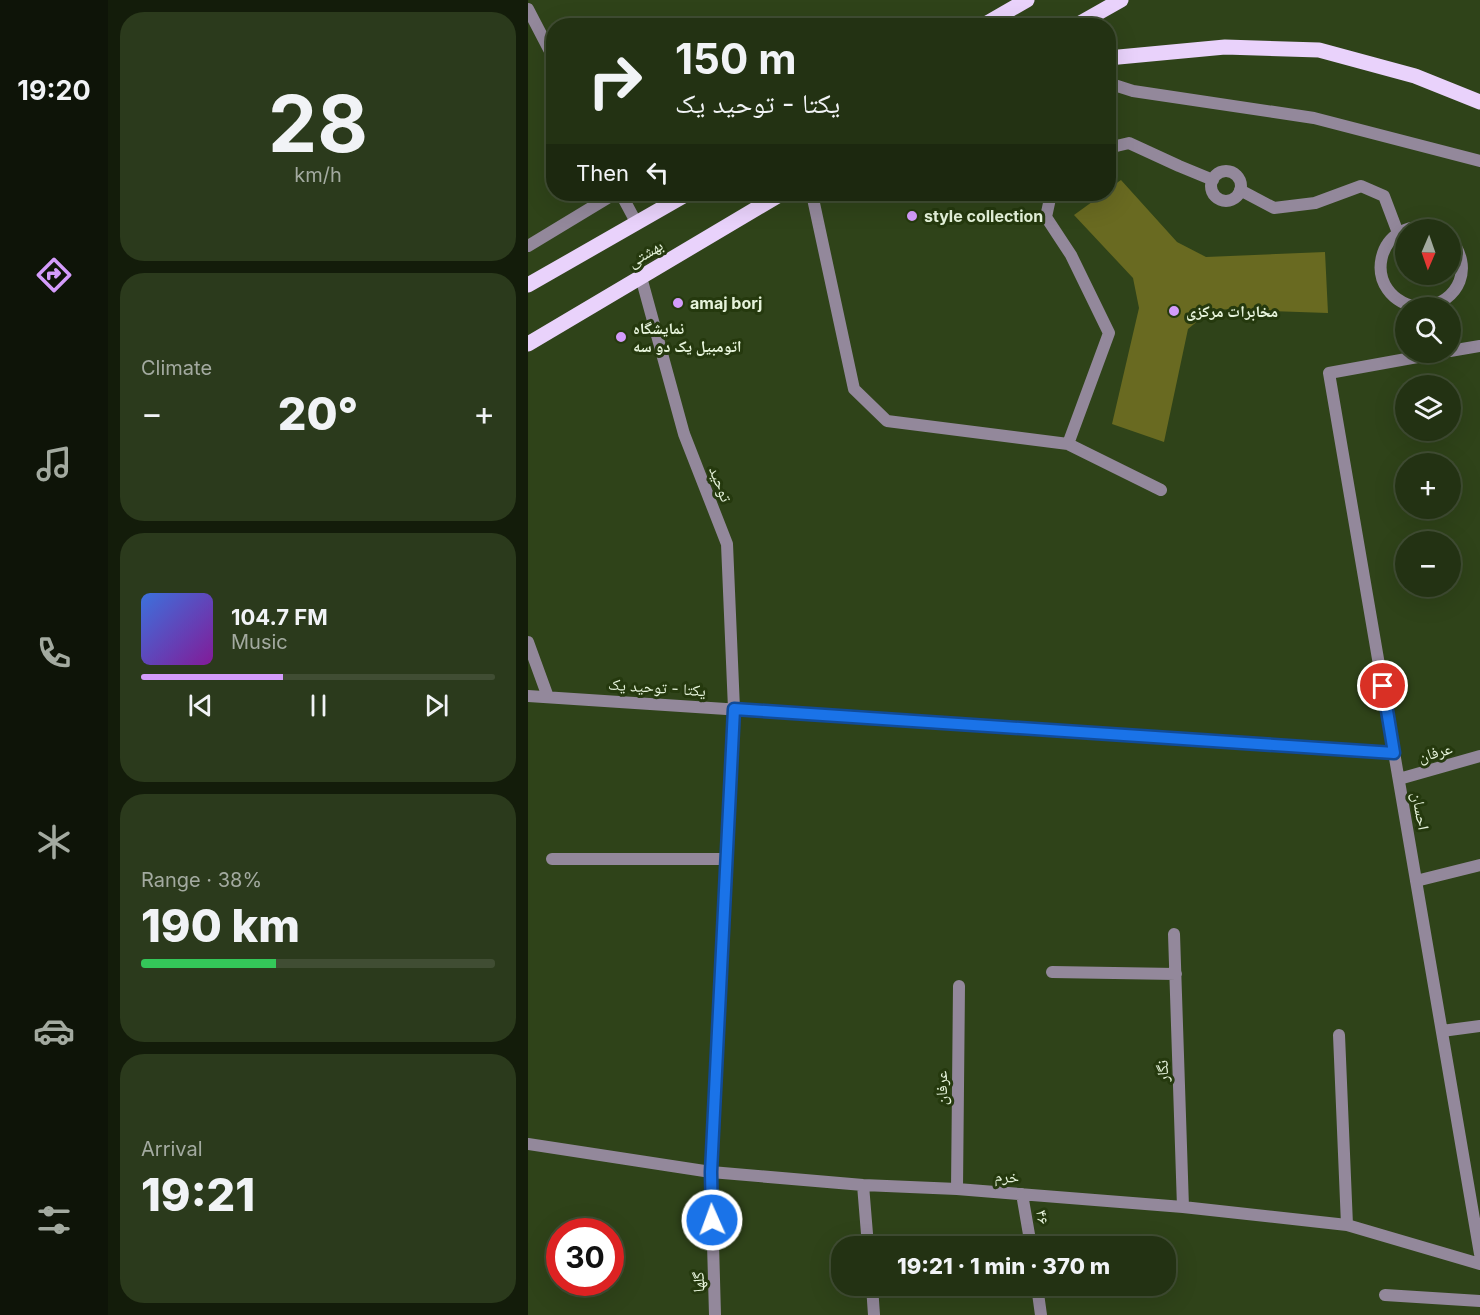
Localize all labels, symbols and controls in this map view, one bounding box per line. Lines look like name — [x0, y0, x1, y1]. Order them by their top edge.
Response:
text: 150 m — [675, 33, 797, 84]
icon: right — [576, 42, 654, 120]
text: 19:20 — [17, 74, 91, 107]
text: 28 — [268, 76, 368, 171]
text: یکتا - توحید یک — [675, 87, 840, 120]
icon: left — [641, 156, 674, 189]
text: Then — [576, 160, 629, 186]
text: km/h — [294, 163, 342, 187]
place label: style collection — [924, 206, 1043, 226]
marker: style collection — [905, 209, 919, 223]
north arrow — [1395, 219, 1461, 285]
map controls — [1395, 219, 1461, 597]
street label: بهشتی — [624, 235, 667, 272]
icon: directions — [33, 254, 75, 296]
place label: amaj borj — [690, 293, 762, 313]
marker: amaj borj — [671, 296, 685, 310]
button: search — [1395, 297, 1461, 363]
place label: مخابرات مرکزی — [1186, 301, 1278, 321]
marker: مخابرات مرکزی — [1167, 304, 1181, 318]
place label: نمایشگاه اتومبیل یک دو سه — [633, 318, 741, 356]
marker: نمایشگاه اتومبیل یک دو سه — [614, 330, 628, 344]
text: Climate — [141, 356, 212, 380]
button: layers — [1395, 375, 1461, 441]
text: 20° — [278, 386, 358, 441]
text: − — [141, 393, 163, 433]
text: + — [473, 393, 495, 433]
icon: music — [33, 443, 75, 485]
button: + — [1395, 453, 1461, 519]
street label: توحید — [705, 463, 737, 505]
button: − — [1395, 531, 1461, 597]
text: 104.7 FM — [231, 604, 328, 630]
text: Music — [231, 630, 288, 654]
icon: phone — [33, 632, 75, 674]
pin — [1357, 660, 1408, 711]
icon: arrive — [1366, 669, 1399, 702]
street label: یکتا - توحید یک — [607, 674, 707, 700]
icon: previous — [184, 689, 217, 722]
icon: pause — [302, 689, 335, 722]
icon: next — [420, 689, 453, 722]
street label: عرفان — [1416, 738, 1455, 767]
street label: احسان — [1407, 791, 1434, 832]
icon: climate — [33, 821, 75, 863]
text: Range · 38% — [141, 868, 262, 892]
text: 190 km — [141, 898, 300, 953]
icon: car — [33, 1010, 75, 1052]
street label: نگار — [1152, 1060, 1172, 1083]
street label: عرفان — [931, 1071, 952, 1105]
text: Arrival — [141, 1137, 203, 1161]
street label: خرم — [994, 1165, 1020, 1188]
text: 19:21 — [141, 1167, 255, 1222]
position arrow — [680, 1188, 744, 1252]
icon: filters — [33, 1199, 75, 1241]
street label: ۴۶ — [1032, 1208, 1054, 1226]
speed limit sign: 30 — [546, 1218, 624, 1296]
text: 19:21 · 1 min · 370 m — [897, 1253, 1110, 1279]
street label: گلها — [688, 1271, 708, 1293]

